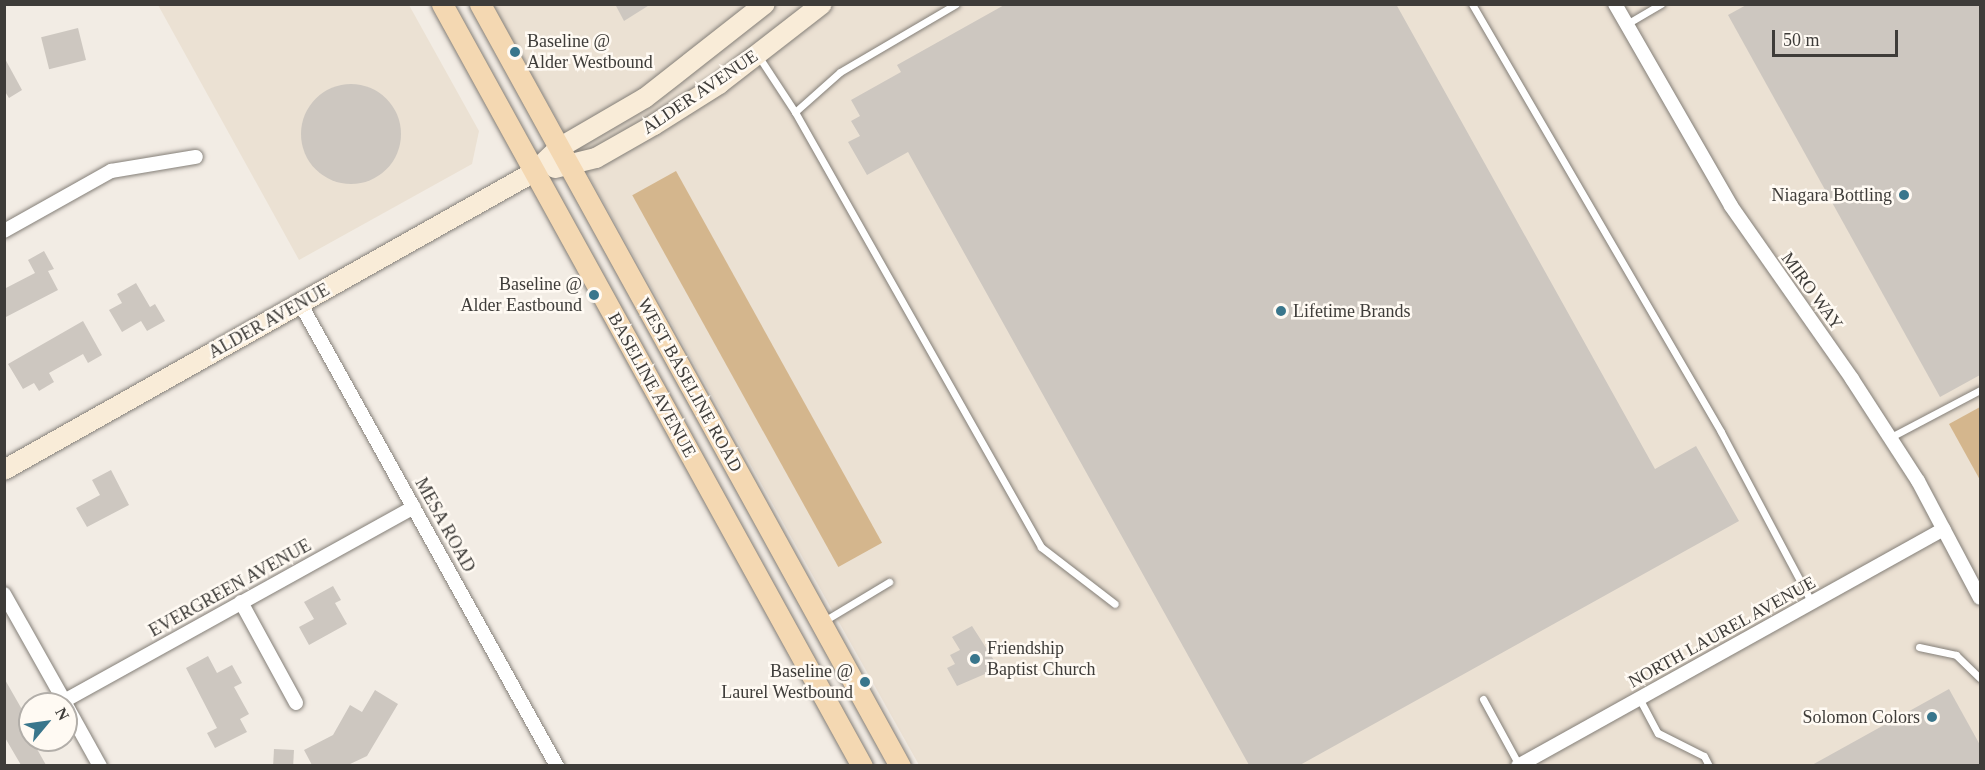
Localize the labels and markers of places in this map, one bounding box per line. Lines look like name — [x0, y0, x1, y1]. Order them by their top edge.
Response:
place label: Baseline @ Alder Westbound — [527, 31, 653, 74]
marker: Baseline @ Alder Westbound — [508, 45, 522, 59]
place label: Niagara Bottling — [1772, 184, 1892, 206]
marker: Niagara Bottling — [1897, 188, 1911, 202]
place label: Baseline @ Alder Eastbound — [461, 274, 582, 316]
marker: Baseline @ Alder Eastbound — [587, 288, 601, 302]
place label: Lifetime Brands — [1293, 300, 1410, 322]
marker: Lifetime Brands — [1274, 304, 1288, 318]
place label: Friendship Baptist Church — [987, 638, 1095, 680]
marker: Friendship Baptist Church — [968, 652, 982, 666]
place label: Baseline @ Laurel Westbound — [721, 661, 853, 704]
marker: Baseline @ Laurel Westbound — [858, 675, 872, 689]
place label: Solomon Colors — [1802, 706, 1920, 728]
marker: Solomon Colors — [1925, 710, 1939, 724]

